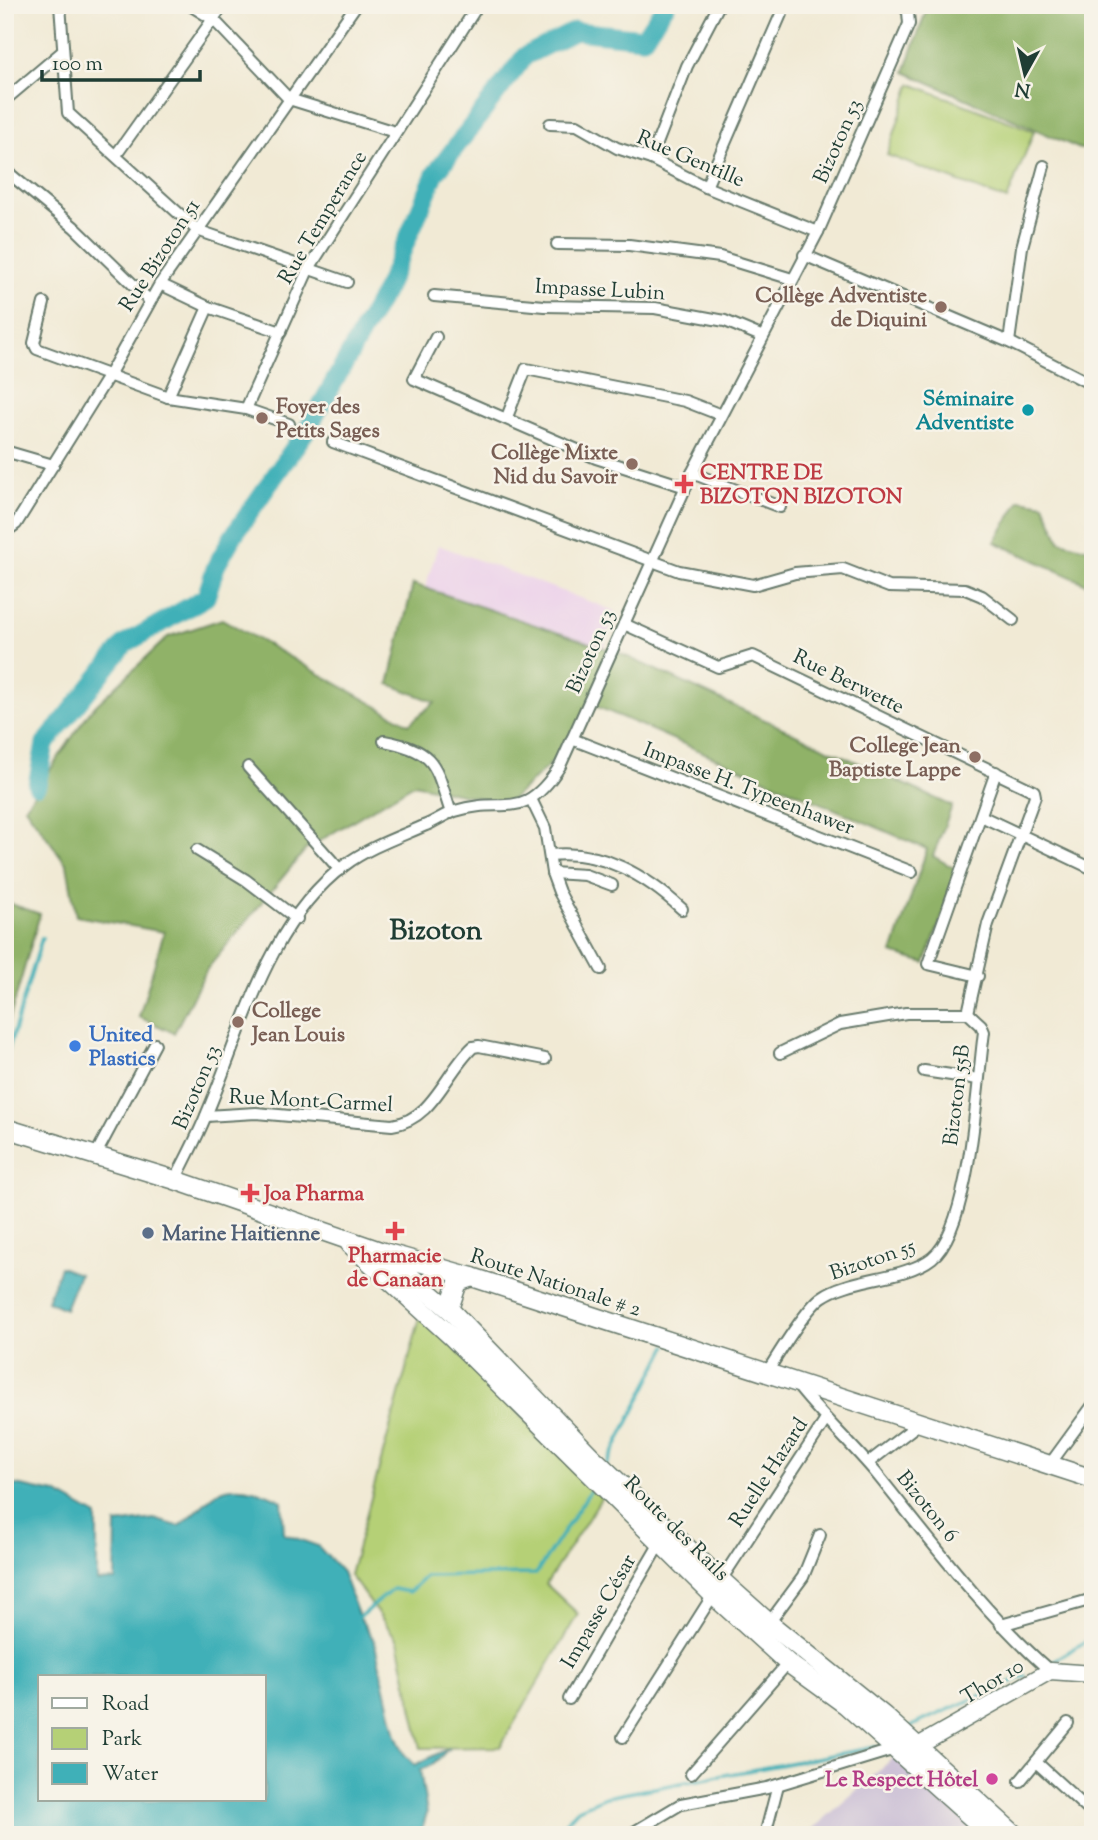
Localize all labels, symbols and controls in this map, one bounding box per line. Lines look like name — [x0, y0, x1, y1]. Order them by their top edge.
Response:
scale bar — [42, 38, 200, 82]
north arrow — [990, 38, 1060, 108]
text: 100 m — [52, 50, 103, 80]
text: N — [1014, 74, 1032, 103]
street label: Bizoton 53 — [807, 95, 871, 189]
street label: Rue Gentille — [632, 124, 749, 196]
street label: Rue Temperance — [272, 146, 376, 291]
street label: Rue Bizoton 51 — [113, 194, 208, 318]
street label: Impasse Lubin — [534, 273, 666, 309]
place label: Collège Adventiste de Diquini — [755, 282, 927, 336]
marker: Collège Adventiste de Diquini — [933, 299, 949, 315]
place label: Séminaire Adventiste — [916, 385, 1014, 439]
place label: Foyer des Petits Sages — [276, 393, 380, 447]
marker: Séminaire Adventiste — [1020, 402, 1036, 418]
marker: Foyer des Petits Sages — [254, 410, 270, 426]
place label: Collège Mixte Nid du Savoir — [491, 439, 618, 493]
marker: Collège Mixte Nid du Savoir — [624, 456, 640, 472]
place label: CENTRE DE BIZOTON BIZOTON — [700, 459, 903, 513]
marker: CENTRE DE BIZOTON BIZOTON — [674, 474, 694, 494]
street label: Bizoton 53 — [560, 605, 624, 699]
street label: Rue Berwette — [787, 643, 909, 723]
place label: College Jean Baptiste Lappe — [829, 732, 962, 786]
street label: Impasse H. Typeenhawer — [638, 736, 858, 844]
marker: College Jean Baptiste Lappe — [967, 749, 983, 765]
district label: Bizoton — [390, 912, 483, 952]
place label: College Jean Louis — [250, 997, 345, 1051]
marker: College Jean Louis — [230, 1014, 246, 1030]
place label: United Plastics — [89, 1021, 155, 1075]
marker: United Plastics — [67, 1038, 83, 1054]
street label: Bizoton 53 — [167, 1041, 229, 1135]
street label: Bizoton 55B — [937, 1043, 979, 1148]
street label: Rue Mont-Carmel — [228, 1083, 394, 1121]
place label: Joa Pharma — [262, 1180, 365, 1210]
marker: Joa Pharma — [242, 1185, 258, 1201]
place label: Marine Haitienne — [162, 1220, 321, 1250]
marker: Pharmacie de Canaan — [387, 1223, 403, 1239]
marker: Marine Haitienne — [140, 1225, 156, 1241]
street label: Bizoton 55 — [826, 1232, 919, 1290]
place label: Pharmacie de Canaan — [347, 1242, 444, 1296]
street label: Route Nationale # 2 — [466, 1242, 645, 1326]
street label: Ruelle Hazard — [723, 1412, 816, 1534]
street label: Bizoton 6 — [888, 1465, 965, 1550]
street label: Route des Rails — [616, 1470, 735, 1589]
street label: Impasse César — [555, 1549, 645, 1675]
street label: Thor 10 — [956, 1652, 1030, 1713]
legend — [38, 1675, 266, 1801]
text: Road — [102, 1690, 149, 1720]
text: Park — [102, 1725, 143, 1755]
text: Water — [102, 1760, 159, 1790]
place label: Le Respect Hôtel — [825, 1766, 978, 1796]
marker: Le Respect Hôtel — [984, 1771, 1000, 1787]

